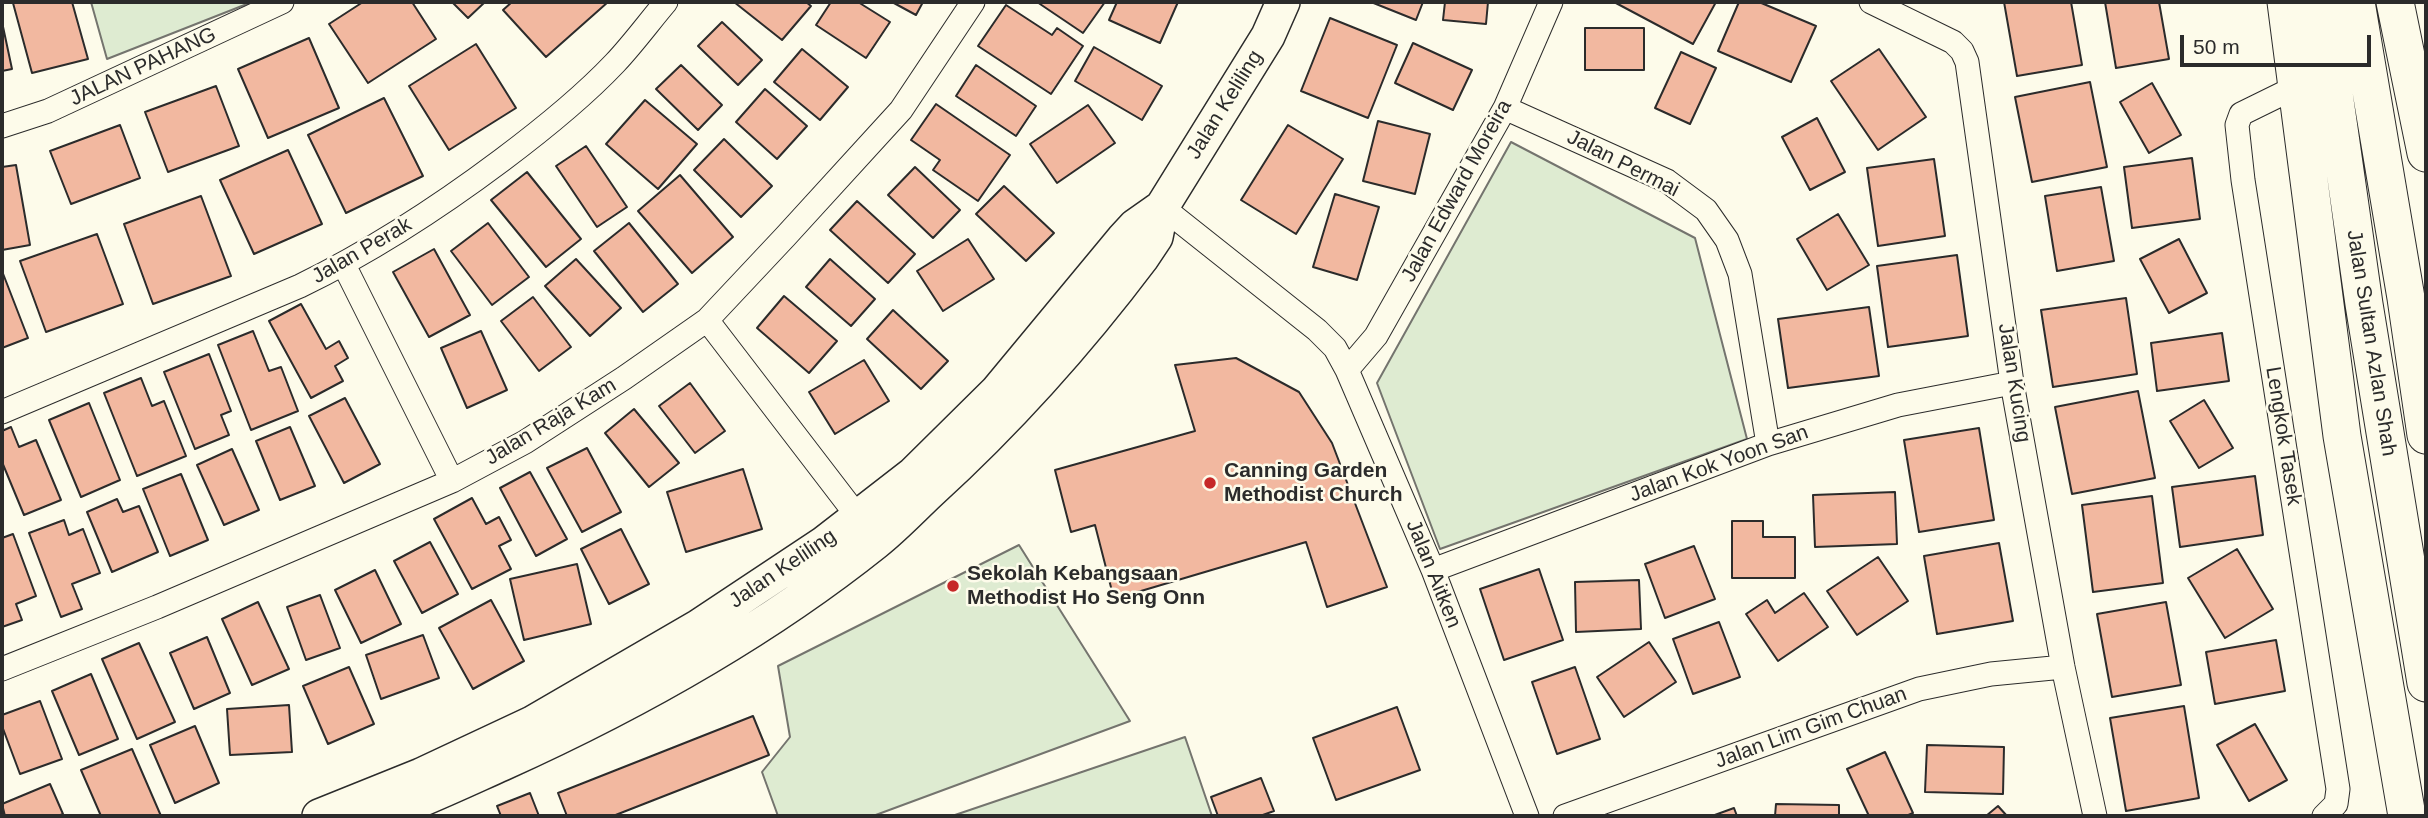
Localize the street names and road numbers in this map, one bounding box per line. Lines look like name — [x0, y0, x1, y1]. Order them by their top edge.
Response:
street label: JALAN PAHANG — [66, 22, 220, 112]
street label: Jalan Keliling — [1182, 46, 1268, 164]
street label: Jalan Edward Moreira — [1396, 96, 1518, 286]
street label: Jalan Permai — [1563, 125, 1683, 203]
street label: Jalan Perak — [308, 212, 416, 290]
street label: Jalan Sultan Azlan Shah — [2341, 228, 2401, 458]
street label: Jalan Kucing — [1992, 322, 2036, 444]
street label: Lengkok Tasek — [2260, 365, 2306, 507]
street label: Jalan Raja Kam — [481, 373, 621, 471]
street label: Jalan Kok Yoon San — [1626, 420, 1812, 508]
street label: Jalan Aitken — [1400, 516, 1466, 632]
street label: Jalan Keliling — [725, 524, 841, 614]
street label: Jalan Lim Gim Chuan — [1712, 682, 1910, 774]

